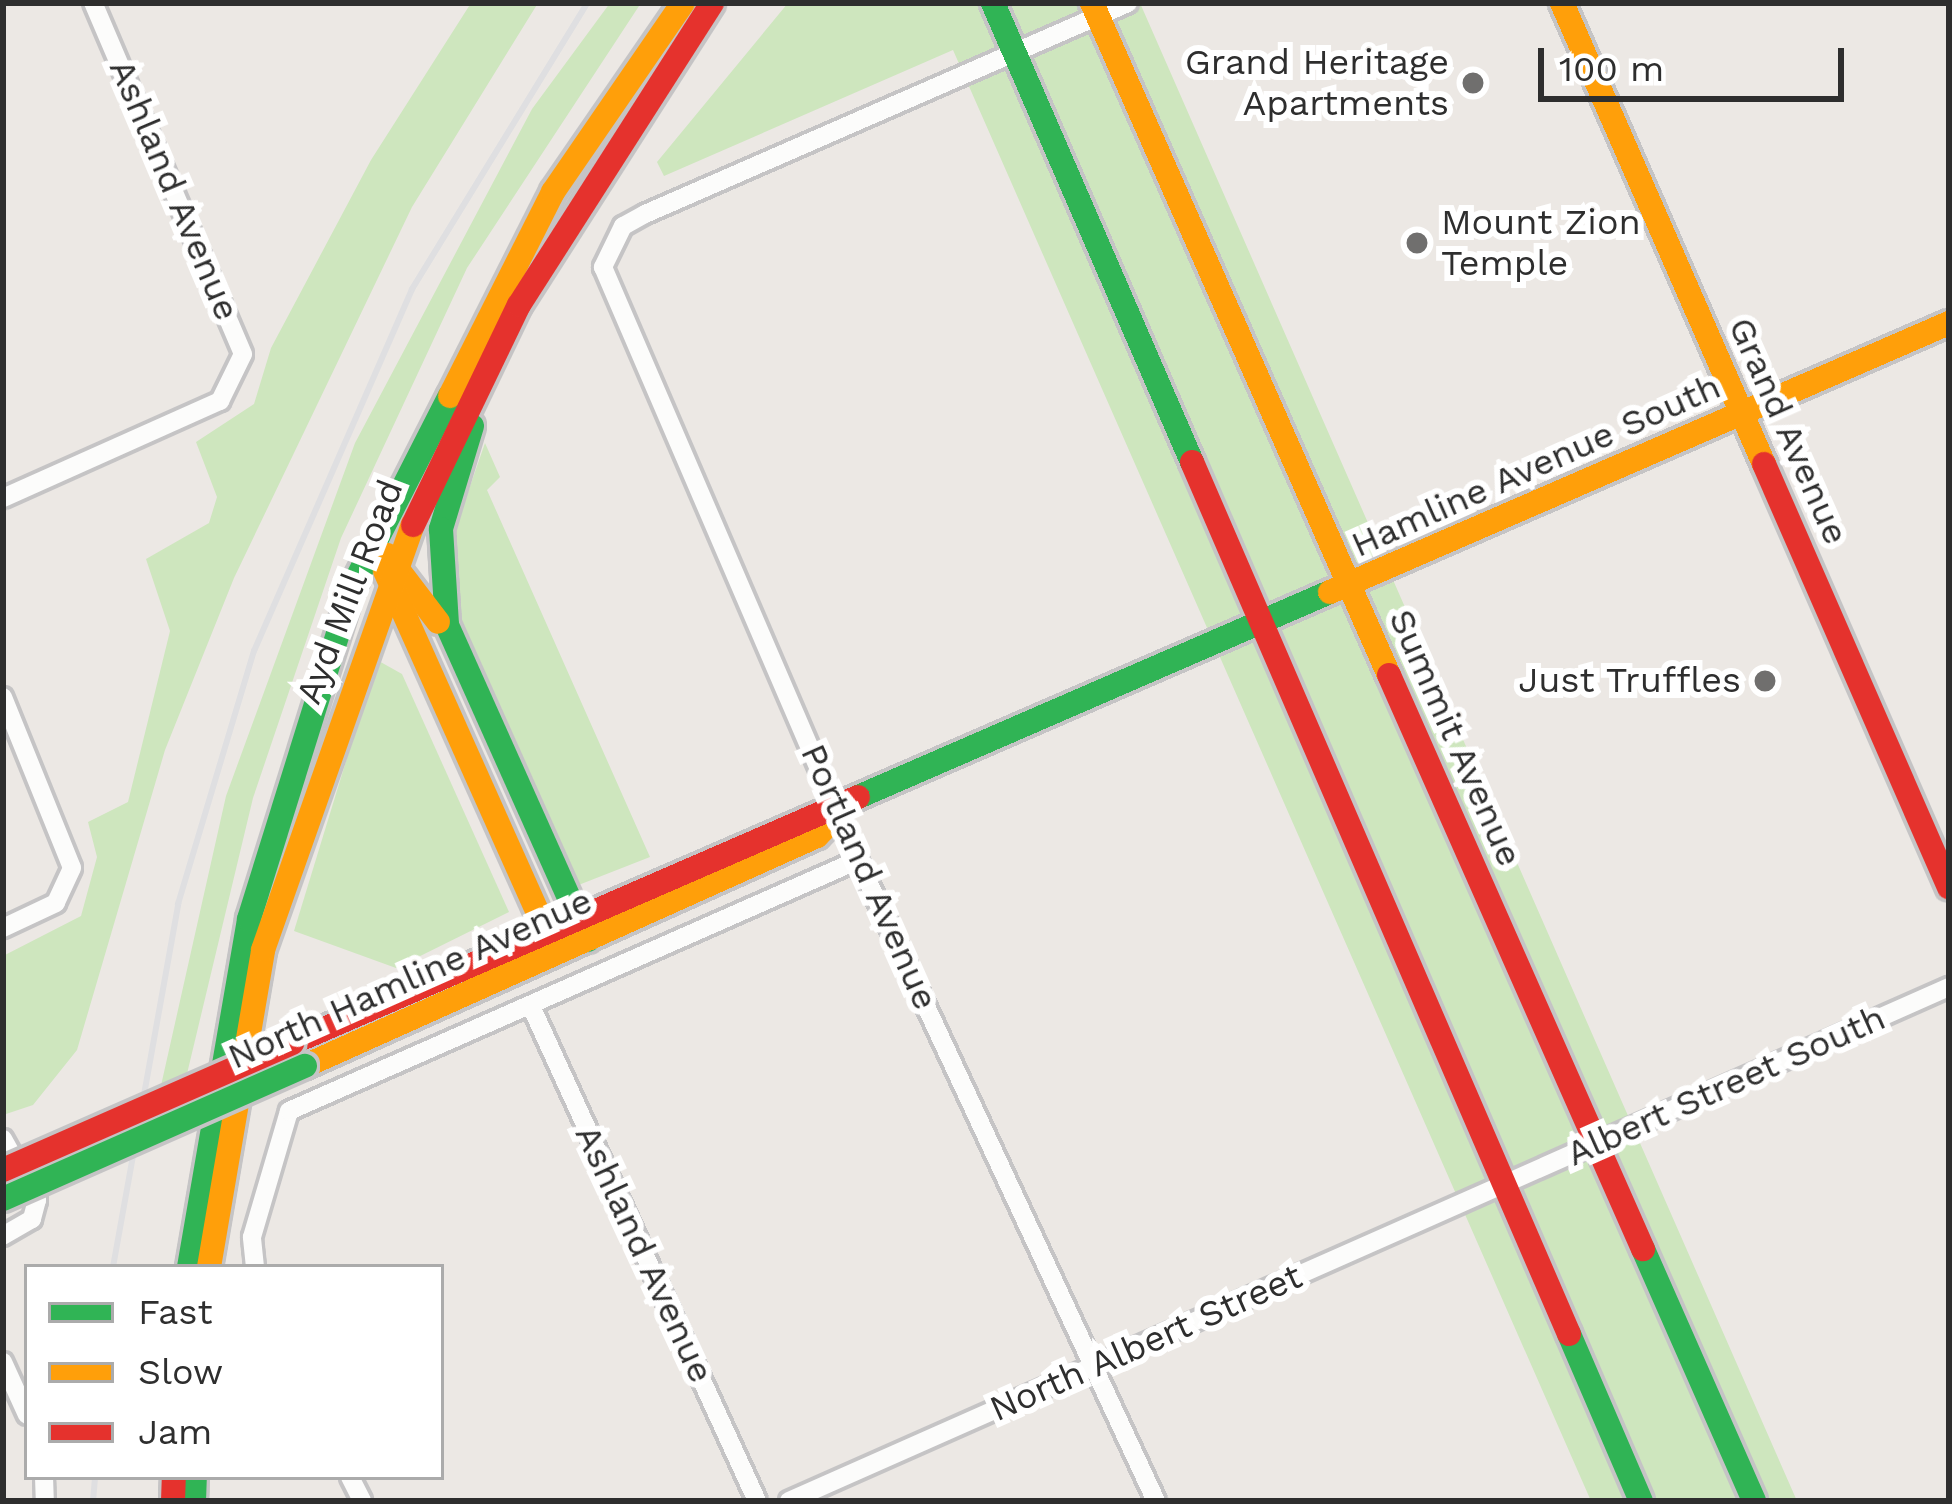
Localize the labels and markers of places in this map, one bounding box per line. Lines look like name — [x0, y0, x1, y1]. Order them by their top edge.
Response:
place label: Grand Heritage Apartments — [1185, 40, 1449, 125]
marker: Grand Heritage Apartments — [1460, 70, 1486, 96]
place label: Mount Zion Temple — [1441, 200, 1641, 285]
marker: Mount Zion Temple — [1404, 230, 1430, 256]
place label: Just Truffles — [1517, 659, 1741, 703]
marker: Just Truffles — [1752, 668, 1778, 694]

